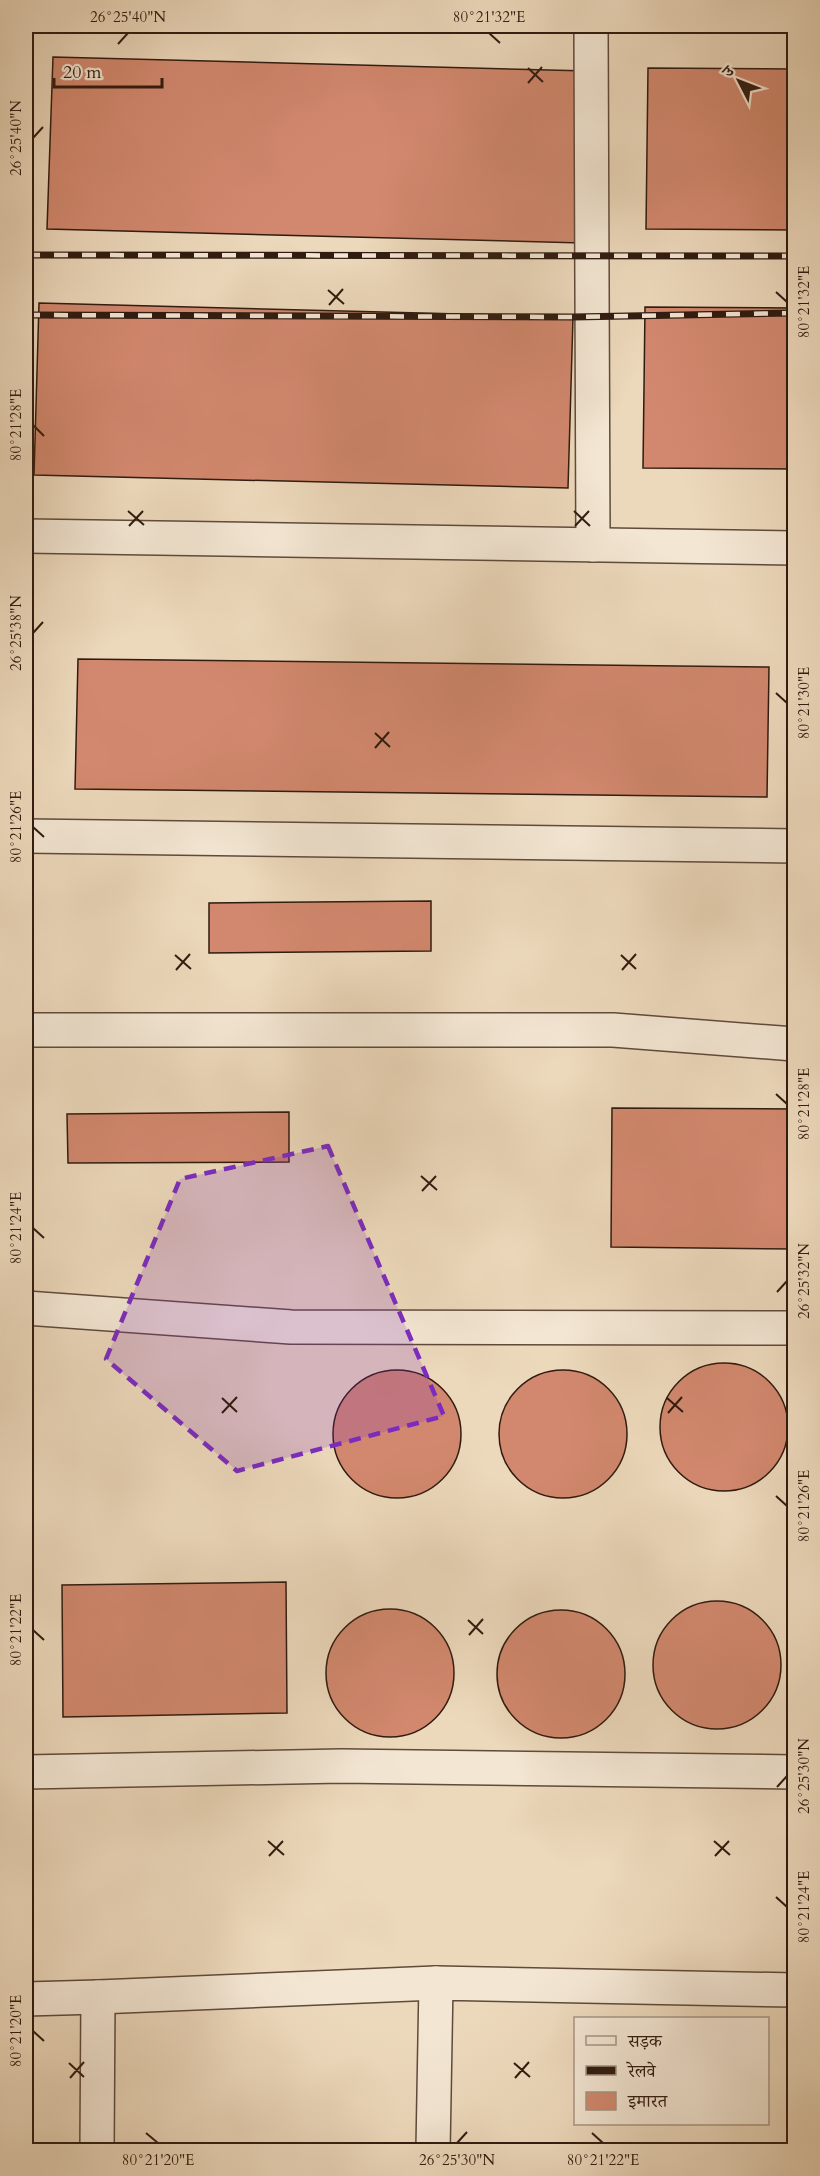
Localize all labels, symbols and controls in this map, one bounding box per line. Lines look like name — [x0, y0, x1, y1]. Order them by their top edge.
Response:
text: 26°25'40"N — [90, 7, 166, 27]
text: 80°21'32"E — [453, 7, 525, 27]
scale bar — [54, 51, 162, 89]
north arrow — [709, 51, 769, 111]
text: 20 m — [63, 60, 102, 85]
text: उ — [717, 60, 741, 83]
text: 26°25'40"N — [6, 100, 26, 176]
text: 80°21'32"E — [794, 266, 814, 338]
text: 80°21'28"E — [6, 389, 26, 461]
text: 26°25'38"N — [6, 595, 26, 671]
text: 80°21'30"E — [794, 667, 814, 739]
text: 80°21'26"E — [6, 791, 26, 863]
text: 80°21'28"E — [794, 1068, 814, 1140]
text: 80°21'24"E — [6, 1192, 26, 1264]
text: 26°25'32"N — [794, 1243, 814, 1319]
text: 80°21'26"E — [794, 1470, 814, 1542]
text: 80°21'22"E — [6, 1594, 26, 1666]
text: 26°25'30"N — [794, 1738, 814, 1814]
text: 80°21'24"E — [794, 1871, 814, 1943]
text: 80°21'20"E — [6, 1995, 26, 2067]
legend — [574, 2017, 769, 2125]
text: सड़क — [627, 2029, 663, 2054]
text: रेलवे — [626, 2059, 657, 2084]
text: इमारत — [627, 2089, 668, 2114]
text: 80°21'20"E — [122, 2150, 194, 2170]
text: 26°25'30"N — [419, 2150, 495, 2170]
text: 80°21'22"E — [567, 2150, 639, 2170]

